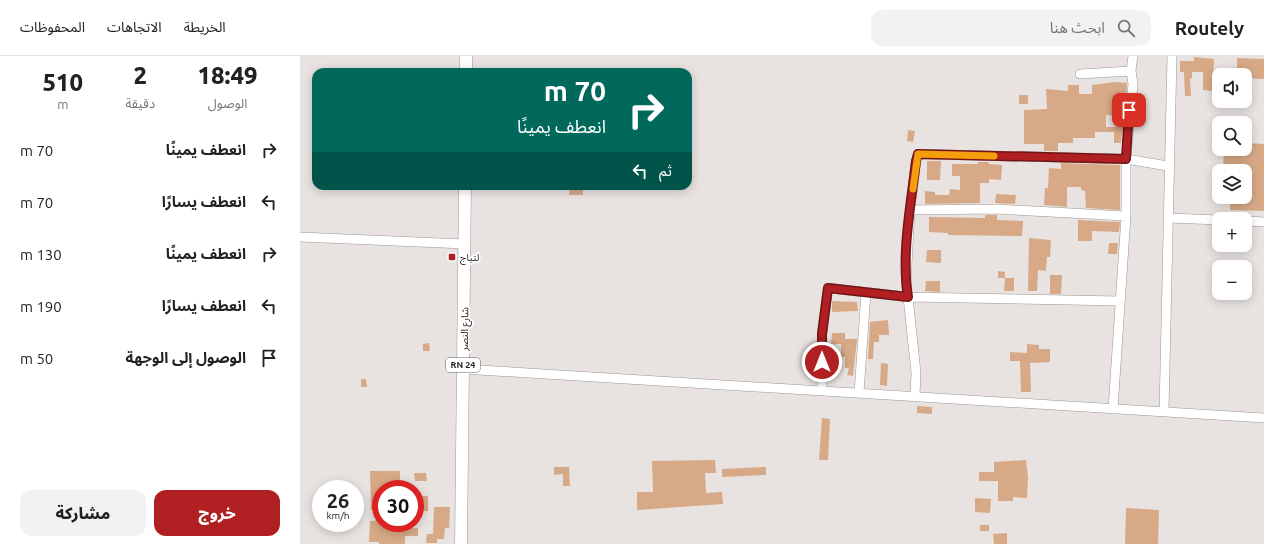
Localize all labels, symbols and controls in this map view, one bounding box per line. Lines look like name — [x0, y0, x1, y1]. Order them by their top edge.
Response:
search box — [871, 10, 1151, 46]
icon: search — [1115, 17, 1137, 39]
text: Routely — [1175, 17, 1244, 39]
text: المحفوظات — [20, 19, 85, 35]
text: الاتجاهات — [107, 19, 162, 35]
text: الخريطة — [184, 19, 226, 35]
text: ابحث هنا — [1050, 19, 1105, 36]
text: 2 — [134, 62, 147, 89]
text: 18:49 — [198, 62, 258, 89]
map controls — [1212, 68, 1252, 300]
button: sound — [1212, 68, 1252, 108]
text: 510 — [42, 69, 83, 96]
text: 70 m — [544, 75, 606, 106]
icon: right — [620, 84, 672, 136]
pin — [1112, 93, 1146, 127]
text: دقيقة — [125, 96, 155, 110]
text: الوصول — [208, 96, 247, 110]
text: m — [57, 97, 68, 111]
icon: arrive — [1118, 99, 1140, 121]
text: انعطف يمينًا — [517, 116, 606, 136]
button: search — [1212, 116, 1252, 156]
icon: right — [258, 139, 280, 161]
text: انعطف يمينًا — [166, 141, 246, 158]
text: 70 m — [20, 142, 53, 159]
icon: left — [629, 160, 651, 182]
text: ثم — [659, 162, 672, 179]
button: layers — [1212, 164, 1252, 204]
icon: left — [258, 191, 280, 213]
text: انعطف يسارًا — [162, 193, 246, 210]
text: 70 m — [20, 194, 53, 211]
button: + — [1212, 212, 1252, 252]
icon: right — [258, 243, 280, 265]
text: انعطف يمينًا — [166, 245, 246, 262]
text: 130 m — [20, 246, 62, 263]
marker: لتياج — [447, 252, 457, 262]
place label: لتياج — [460, 252, 480, 265]
button: − — [1212, 260, 1252, 300]
icon: left — [258, 295, 280, 317]
text: انعطف يسارًا — [162, 297, 246, 314]
text: 190 m — [20, 298, 62, 315]
street label: شارع النصر — [459, 307, 472, 352]
position arrow — [801, 341, 843, 383]
icon: arrive — [258, 347, 280, 369]
text: الوصول إلى الوجهة — [126, 349, 246, 366]
text: 50 m — [20, 350, 53, 367]
road number: RN 24 — [446, 358, 480, 372]
speed limit sign: 30 — [372, 480, 424, 532]
text: 26 — [327, 489, 349, 512]
button: مشاركة — [20, 490, 146, 536]
button: خروج — [154, 490, 280, 536]
text: km/h — [326, 510, 350, 521]

